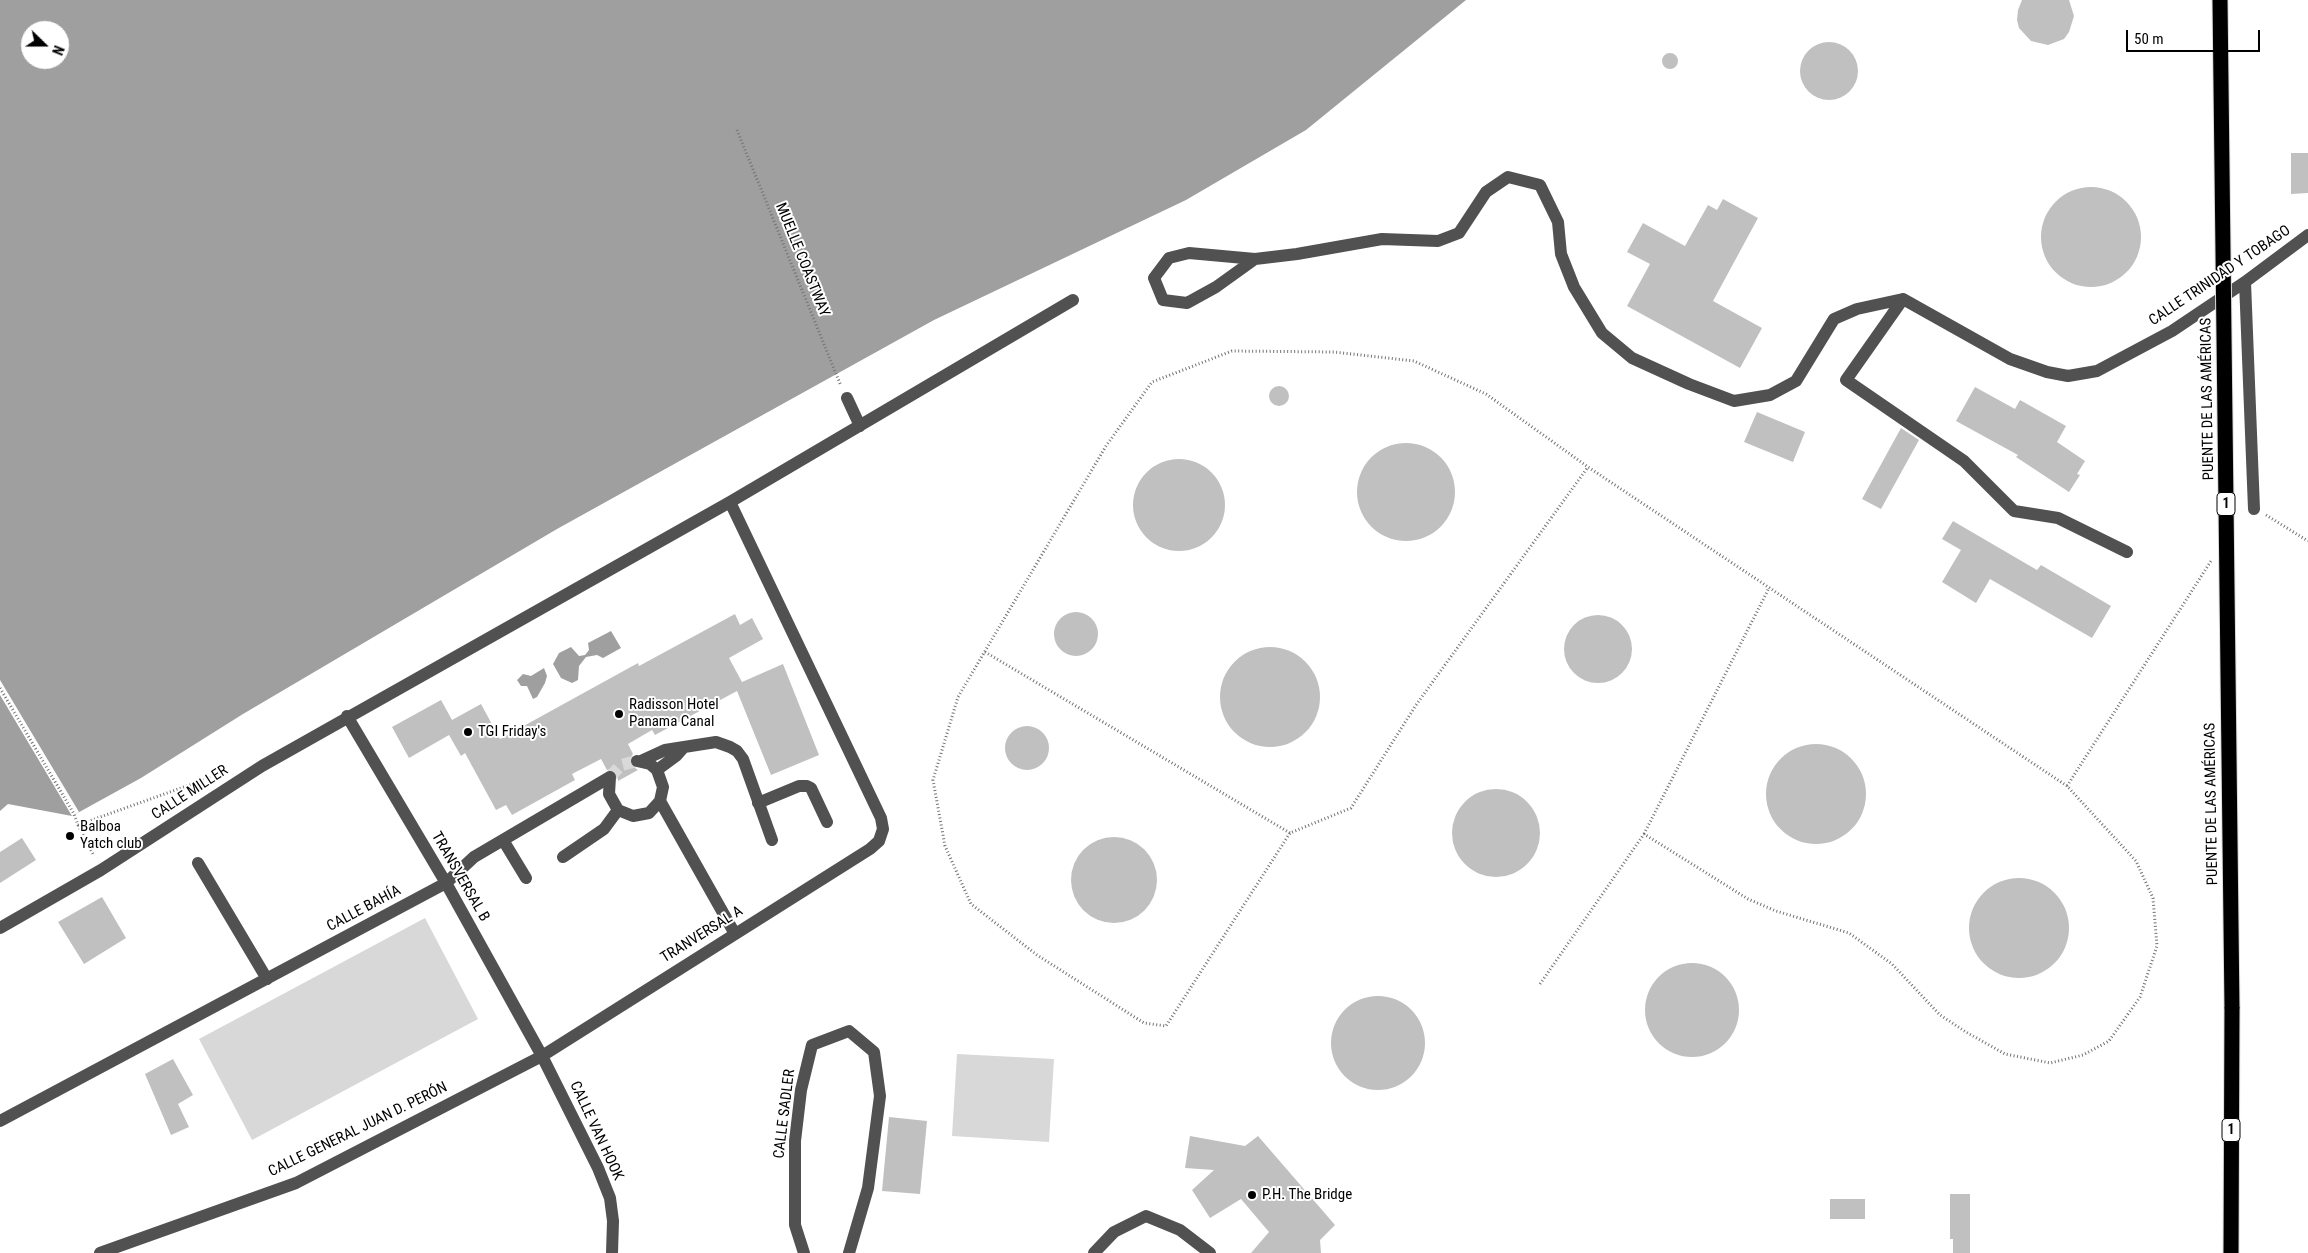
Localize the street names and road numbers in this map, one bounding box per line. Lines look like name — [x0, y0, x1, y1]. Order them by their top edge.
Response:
street label: MUELLE COASTWAY — [771, 201, 833, 319]
street label: CALLE TRINIDAD Y TOBAGO — [2146, 222, 2294, 330]
street label: PUENTE DE LAS AMÉRICAS — [2198, 318, 2218, 480]
road number: 1 — [2217, 492, 2235, 516]
street label: PUENTE DE LAS AMÉRICAS — [2202, 723, 2222, 885]
street label: CALLE MILLER — [149, 762, 231, 824]
street label: TRANSVERSAL B — [427, 829, 493, 925]
street label: CALLE BAHÍA — [324, 882, 404, 936]
street label: TRANVERSAL A — [658, 903, 746, 967]
street label: CALLE SADLER — [771, 1068, 799, 1160]
street label: CALLE GENERAL JUAN D. PERÓN — [266, 1079, 450, 1181]
street label: CALLE VAN HOOK — [565, 1079, 627, 1183]
road number: 1 — [2222, 1118, 2240, 1142]

